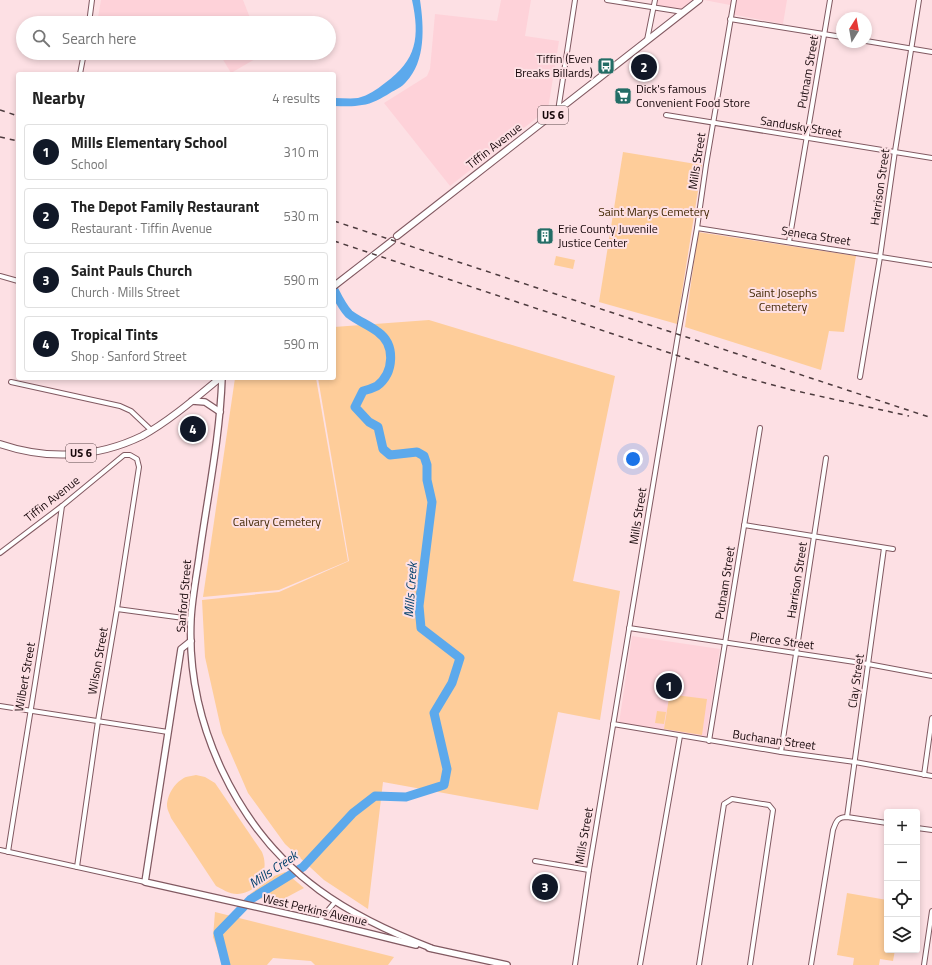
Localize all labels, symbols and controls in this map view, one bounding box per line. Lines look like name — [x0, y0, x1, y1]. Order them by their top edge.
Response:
north arrow — [836, 12, 872, 48]
search box — [16, 16, 336, 60]
icon: search — [30, 27, 52, 49]
text: Search here — [62, 27, 136, 50]
street label: Putnam Street — [792, 33, 823, 110]
place label: Tiffin (Even Breaks Billards) — [515, 49, 593, 82]
pin: 2 — [631, 52, 657, 82]
bus stop icon: Tiffin (Even Breaks Billards) — [596, 56, 616, 76]
place label: Dick's famous Convenient Food Store — [636, 79, 750, 112]
text: Nearby — [32, 85, 85, 111]
supermarket icon: Dick's famous Convenient Food Store — [613, 86, 633, 106]
text: 4 results — [272, 88, 320, 108]
road number: US 6 — [538, 106, 568, 124]
street label: Sandusky Street — [759, 111, 844, 142]
street label: Tiffin Avenue — [462, 118, 526, 173]
street label: Mills Street — [683, 130, 711, 191]
text: Mills Elementary School — [71, 131, 227, 154]
text: 1 — [42, 142, 50, 162]
text: 310 m — [283, 142, 319, 162]
street label: Harrison Street — [865, 147, 894, 226]
text: School — [71, 154, 107, 174]
text: The Depot Family Restaurant — [71, 195, 259, 218]
park label: Saint Marys Cemetery — [598, 202, 710, 221]
text: 2 — [42, 206, 50, 226]
text: 530 m — [283, 206, 319, 226]
text: Restaurant · Tiffin Avenue — [71, 218, 212, 238]
place label: Erie County Juvenile Justice Center — [558, 219, 658, 252]
street label: Seneca Street — [780, 221, 853, 250]
building icon: Erie County Juvenile Justice Center — [535, 226, 555, 246]
text: Saint Pauls Church — [71, 259, 192, 282]
text: 3 — [42, 270, 50, 290]
text: 590 m — [283, 270, 319, 290]
text: Church · Mills Street — [71, 282, 180, 302]
park label: Saint Josephs Cemetery — [749, 283, 817, 316]
text: Tropical Tints — [71, 323, 158, 346]
text: 4 — [42, 334, 50, 354]
text: 590 m — [283, 334, 319, 354]
text: Shop · Sanford Street — [71, 346, 186, 366]
pin: 4 — [180, 414, 206, 444]
road number: US 6 — [66, 444, 96, 462]
your location — [623, 449, 643, 469]
street label: Tiffin Avenue — [20, 471, 84, 526]
street label: Mills Street — [624, 485, 652, 546]
park label: Calvary Cemetery — [233, 512, 321, 531]
street label: Harrison Street — [781, 540, 812, 619]
street label: Putnam Street — [709, 544, 740, 621]
street label: Sanford Street — [171, 558, 196, 633]
water label: Mills Creek — [398, 560, 422, 618]
street label: Wilson Street — [82, 625, 113, 696]
street label: Pierce Street — [749, 627, 816, 655]
street label: Wilbert Street — [9, 640, 40, 713]
street label: Clay Street — [842, 652, 869, 709]
pin: 1 — [656, 671, 682, 701]
street label: Buchanan Street — [731, 724, 818, 755]
street label: Mills Street — [569, 805, 598, 866]
map controls — [884, 809, 920, 953]
button: + — [884, 809, 920, 845]
water label: Mills Creek — [245, 844, 303, 893]
button: − — [884, 845, 920, 881]
pin: 3 — [532, 872, 558, 902]
button: locate — [884, 881, 920, 917]
street label: West Perkins Avenue — [261, 888, 369, 931]
button: layers — [884, 917, 920, 953]

